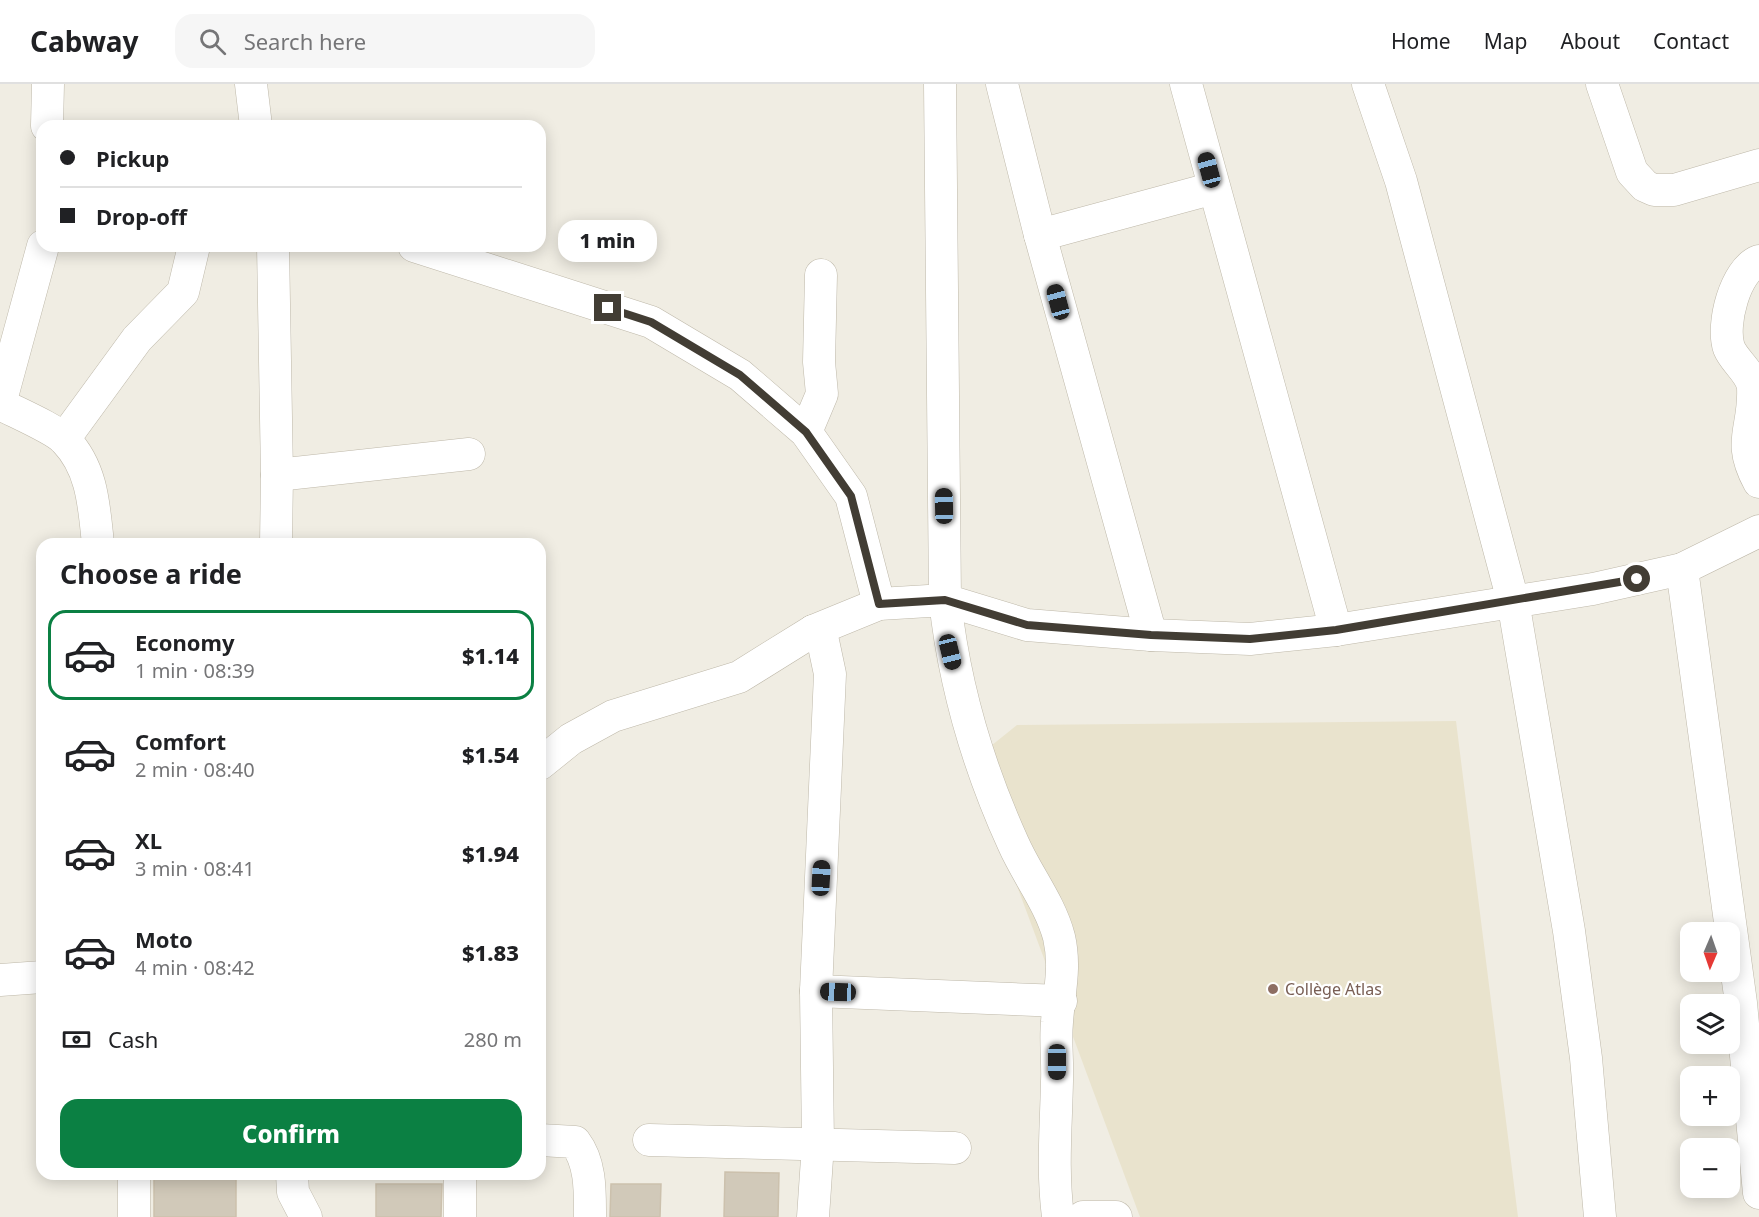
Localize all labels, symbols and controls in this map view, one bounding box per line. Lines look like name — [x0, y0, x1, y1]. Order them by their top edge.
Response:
search box — [175, 14, 595, 68]
text: Cabway — [30, 22, 139, 60]
icon: search — [196, 25, 229, 58]
text: Search here — [244, 26, 366, 56]
text: Home — [1391, 27, 1451, 55]
text: Map — [1484, 27, 1527, 55]
text: About — [1560, 27, 1620, 55]
text: Contact — [1653, 27, 1729, 55]
text: Pickup — [96, 143, 169, 173]
car — [1196, 150, 1222, 190]
text: Drop-off — [96, 201, 187, 231]
callout: 1 min — [558, 221, 658, 263]
text: 1 min — [580, 227, 635, 254]
car — [1045, 282, 1071, 322]
route end — [594, 294, 621, 321]
car — [935, 488, 953, 524]
text: Choose a ride — [60, 555, 242, 592]
route start — [1623, 565, 1650, 592]
text: Economy — [135, 627, 234, 657]
icon: car — [63, 628, 117, 682]
car — [937, 632, 963, 672]
text: $1.14 — [462, 640, 519, 670]
text: 1 min · 08:39 — [135, 657, 255, 684]
text: Comfort — [135, 726, 226, 756]
icon: car — [63, 727, 117, 781]
text: $1.54 — [462, 739, 519, 769]
text: 2 min · 08:40 — [135, 756, 255, 783]
text: XL — [135, 825, 162, 855]
icon: car — [63, 826, 117, 880]
text: $1.94 — [462, 838, 519, 868]
text: 3 min · 08:41 — [135, 855, 255, 882]
car — [811, 860, 831, 896]
north arrow — [1680, 922, 1740, 982]
map controls — [1680, 922, 1740, 1198]
text: Moto — [135, 924, 193, 954]
icon: car — [63, 925, 117, 979]
text: $1.83 — [462, 937, 519, 967]
text: 4 min · 08:42 — [135, 954, 255, 981]
place label: Collège Atlas — [1285, 978, 1382, 1000]
car — [820, 982, 856, 1002]
marker: Collège Atlas — [1266, 982, 1280, 996]
button: layers — [1680, 994, 1740, 1054]
icon: cash — [60, 1023, 93, 1056]
text: Cash — [108, 1024, 158, 1054]
text: 280 m — [464, 1026, 522, 1053]
car — [1048, 1044, 1066, 1080]
button: + — [1680, 1066, 1740, 1126]
button: Confirm — [60, 1099, 522, 1168]
button: − — [1680, 1138, 1740, 1198]

